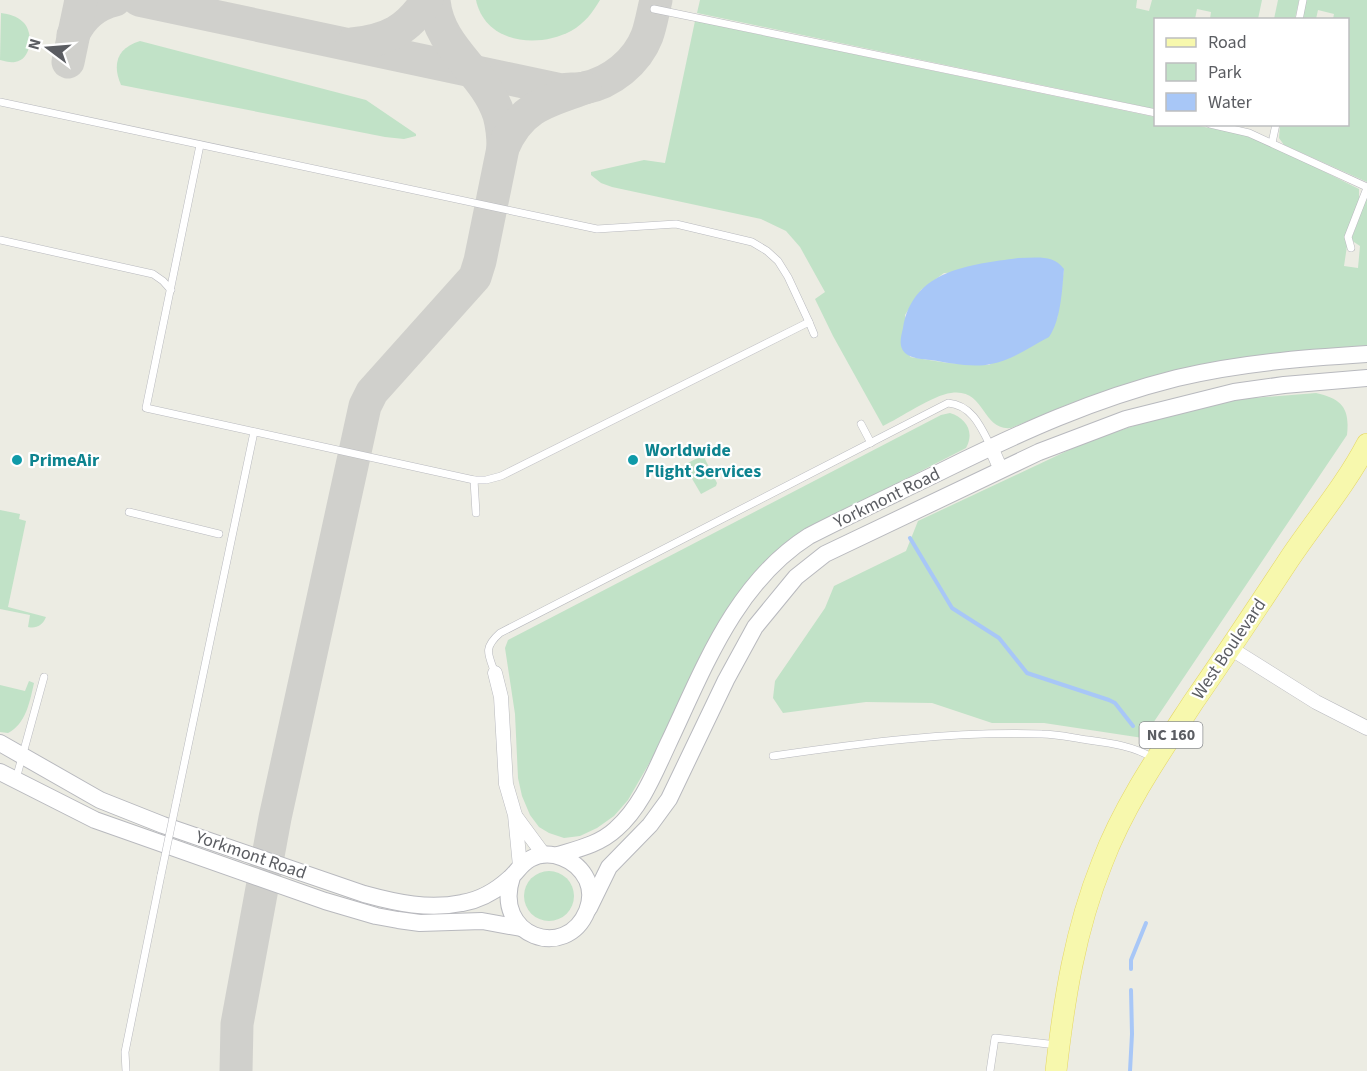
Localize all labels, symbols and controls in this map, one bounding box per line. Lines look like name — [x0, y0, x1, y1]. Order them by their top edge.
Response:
north arrow — [18, 18, 78, 78]
legend — [1154, 18, 1349, 126]
text: Road — [1208, 30, 1247, 55]
text: N — [23, 36, 47, 52]
text: Park — [1208, 60, 1242, 85]
text: Water — [1208, 90, 1252, 115]
place label: Worldwide Flight Services — [645, 438, 761, 484]
place label: PrimeAir — [29, 448, 100, 473]
marker: PrimeAir — [10, 453, 24, 467]
marker: Worldwide Flight Services — [626, 453, 640, 467]
street label: Yorkmont Road — [829, 461, 944, 535]
street label: West Boulevard — [1186, 594, 1272, 704]
road number: NC 160 — [1140, 722, 1202, 748]
street label: Yorkmont Road — [191, 824, 310, 886]

